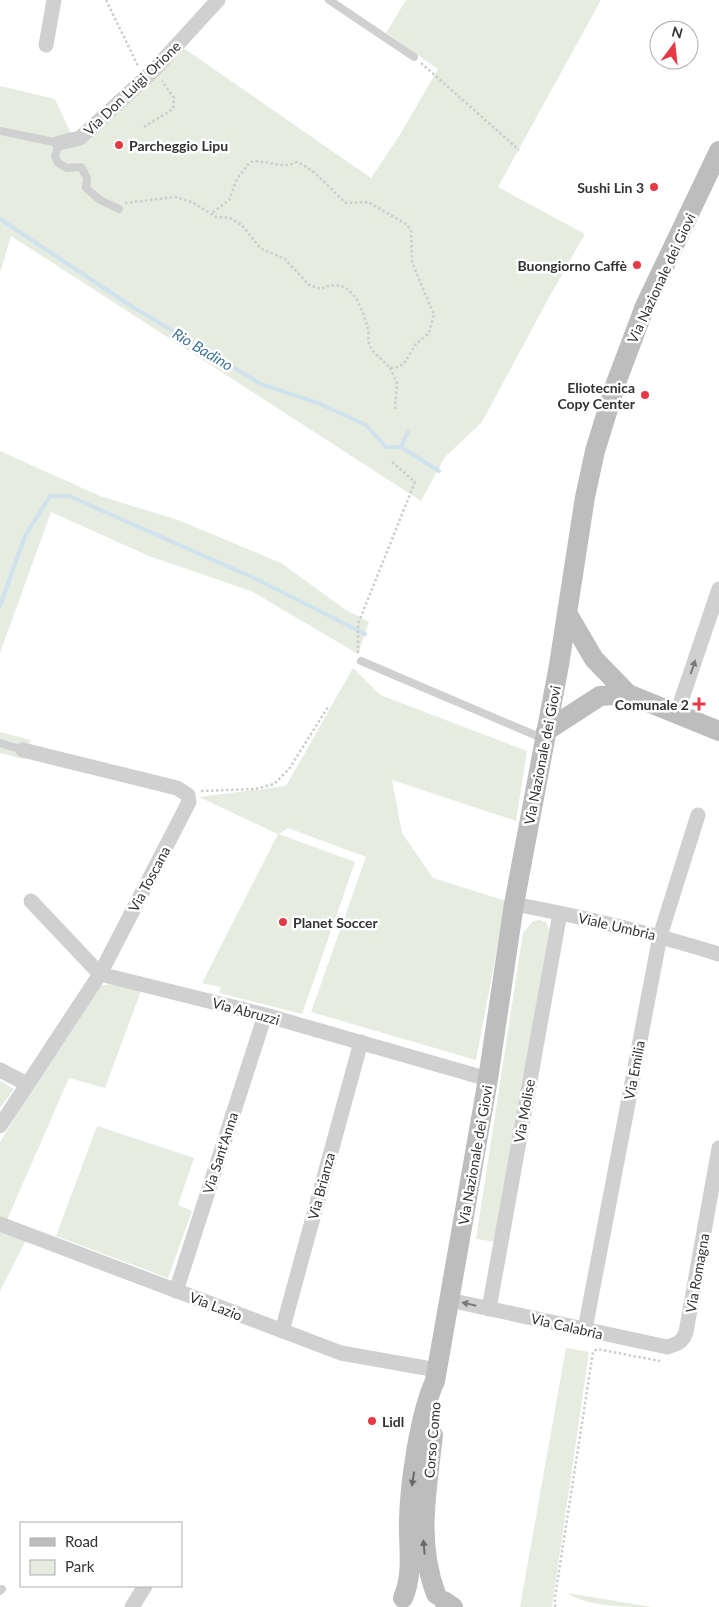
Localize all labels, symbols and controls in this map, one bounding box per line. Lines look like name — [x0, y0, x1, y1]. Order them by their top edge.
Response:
north arrow — [649, 20, 699, 70]
text: N — [670, 22, 685, 42]
street label: Via Don Luigi Orione — [80, 37, 184, 139]
place label: Parcheggio Lipu — [129, 137, 228, 154]
marker: Parcheggio Lipu — [113, 139, 125, 151]
place label: Sushi Lin 3 — [577, 179, 644, 196]
marker: Sushi Lin 3 — [648, 181, 660, 193]
street label: Via Nazionale dei Giovi — [623, 210, 699, 346]
place label: Buongiorno Caffè — [517, 257, 628, 274]
marker: Buongiorno Caffè — [631, 259, 643, 271]
water label: Rio Badino — [170, 324, 237, 374]
place label: Eliotecnica Copy Center — [557, 379, 636, 412]
marker: Eliotecnica Copy Center — [639, 389, 651, 401]
one-way arrow — [689, 659, 697, 674]
street label: Via Nazionale dei Giovi — [520, 684, 564, 826]
place label: Comunale 2 — [615, 696, 689, 713]
marker: Comunale 2 — [693, 698, 705, 710]
street label: Via Toscana — [125, 843, 173, 915]
street label: Viale Umbria — [577, 909, 657, 943]
place label: Planet Soccer — [293, 914, 379, 931]
marker: Planet Soccer — [277, 916, 289, 928]
street label: Via Abruzzi — [210, 994, 282, 1028]
street label: Via Emilia — [620, 1039, 648, 1101]
street label: Via Molise — [510, 1078, 538, 1144]
street label: Via Nazionale dei Giovi — [454, 1084, 496, 1226]
street label: Via Sant'Anna — [199, 1110, 241, 1196]
street label: Via Brianza — [304, 1151, 338, 1221]
street label: Via Romagna — [682, 1232, 712, 1314]
street label: Via Lazio — [187, 1288, 245, 1324]
one-way arrow — [461, 1300, 476, 1308]
street label: Via Calabria — [529, 1309, 605, 1343]
street label: Corso Como — [420, 1401, 444, 1479]
place label: Lidl — [382, 1413, 404, 1430]
marker: Lidl — [366, 1415, 378, 1427]
one-way arrow — [409, 1471, 417, 1487]
legend — [20, 1522, 182, 1587]
text: Road — [65, 1532, 98, 1550]
one-way arrow — [420, 1538, 428, 1554]
text: Park — [65, 1557, 95, 1575]

